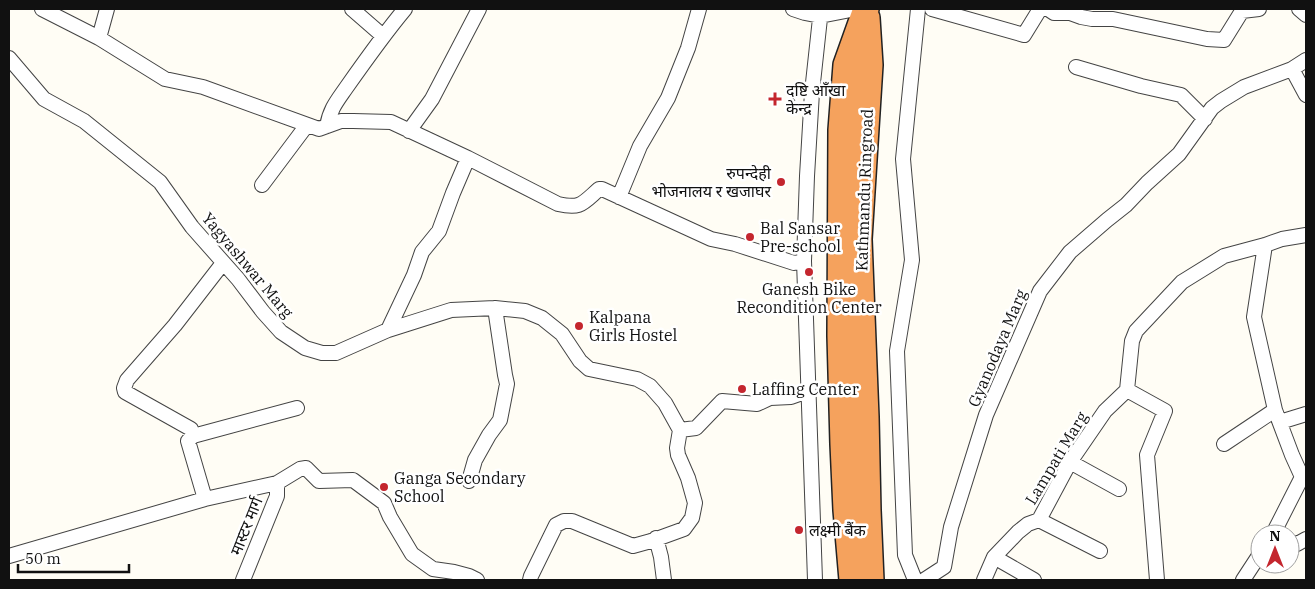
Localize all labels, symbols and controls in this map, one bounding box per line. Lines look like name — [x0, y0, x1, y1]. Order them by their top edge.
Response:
place label: द्ष्टि आँखा केन्द्र — [786, 80, 846, 118]
marker: द्ष्टि आँखा केन्द्र — [768, 92, 782, 106]
street label: Kathmandu Ringroad — [851, 108, 877, 271]
place label: रुपन्देही भोजनालय र खजाघर — [652, 163, 772, 201]
marker: रुपन्देही भोजनालय र खजाघर — [775, 176, 787, 188]
street label: Yagyashwar Marg — [198, 208, 298, 322]
place label: Bal Sansar Pre-school — [760, 218, 841, 256]
marker: Bal Sansar Pre-school — [744, 231, 756, 243]
marker: Ganesh Bike Recondition Center — [803, 266, 815, 278]
place label: Ganesh Bike Recondition Center — [736, 279, 882, 317]
street label: Gyanodaya Marg — [963, 286, 1031, 410]
place label: Kalpana Girls Hostel — [589, 307, 678, 345]
marker: Kalpana Girls Hostel — [573, 320, 585, 332]
place label: Laffing Center — [752, 379, 859, 399]
marker: Laffing Center — [736, 383, 748, 395]
street label: Lampati Marg — [1020, 408, 1092, 508]
place label: Ganga Secondary School — [394, 468, 526, 506]
marker: Ganga Secondary School — [378, 481, 390, 493]
street label: मास्टर मार्ग — [225, 493, 267, 558]
place label: लक्ष्मी बैंक — [809, 520, 867, 540]
marker: लक्ष्मी बैंक — [793, 524, 805, 536]
north arrow — [1250, 524, 1300, 574]
text: N — [1269, 527, 1281, 545]
scale bar — [18, 542, 129, 574]
text: 50 m — [25, 549, 61, 568]

